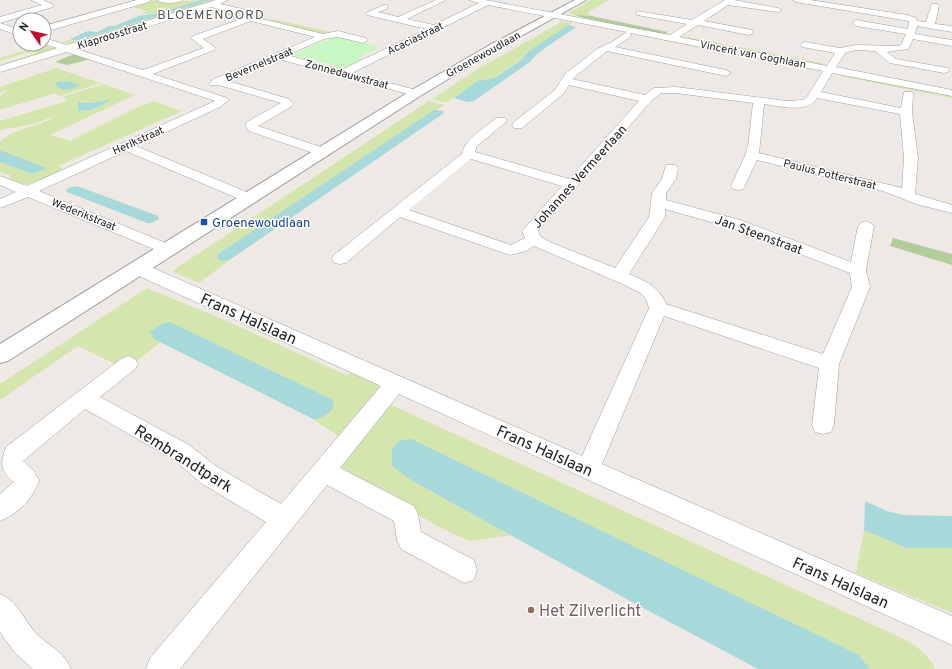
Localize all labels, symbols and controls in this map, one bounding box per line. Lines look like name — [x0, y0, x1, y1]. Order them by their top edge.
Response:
district label: BLOEMENOORD — [157, 8, 265, 24]
north arrow — [12, 12, 52, 52]
street label: Klaproosstraat — [76, 19, 149, 53]
street label: Acaciastraat — [385, 19, 446, 59]
text: N — [17, 20, 33, 34]
street label: Groenewoudlaan — [444, 29, 523, 81]
street label: Vincent van Goghlaan — [698, 38, 807, 72]
street label: Bevernelstraat — [223, 44, 295, 86]
street label: Zonnedauwstraat — [303, 57, 390, 93]
street label: Johannes Vermeerlaan — [530, 122, 631, 232]
street label: Herikstraat — [111, 123, 166, 158]
street label: Paulus Potterstraat — [782, 157, 878, 193]
street label: Wederikstraat — [49, 196, 118, 234]
street label: Jan Steenstraat — [712, 213, 804, 259]
place label: Groenewoudlaan — [212, 216, 310, 232]
marker: Groenewoudlaan — [199, 217, 209, 227]
street label: Frans Halslaan — [197, 290, 300, 350]
street label: Rembrandtpark — [130, 421, 236, 498]
street label: Frans Halslaan — [493, 422, 596, 482]
street label: Frans Halslaan — [789, 554, 892, 614]
place label: Het Zilverlicht — [539, 602, 641, 622]
marker: Het Zilverlicht — [526, 605, 536, 615]

